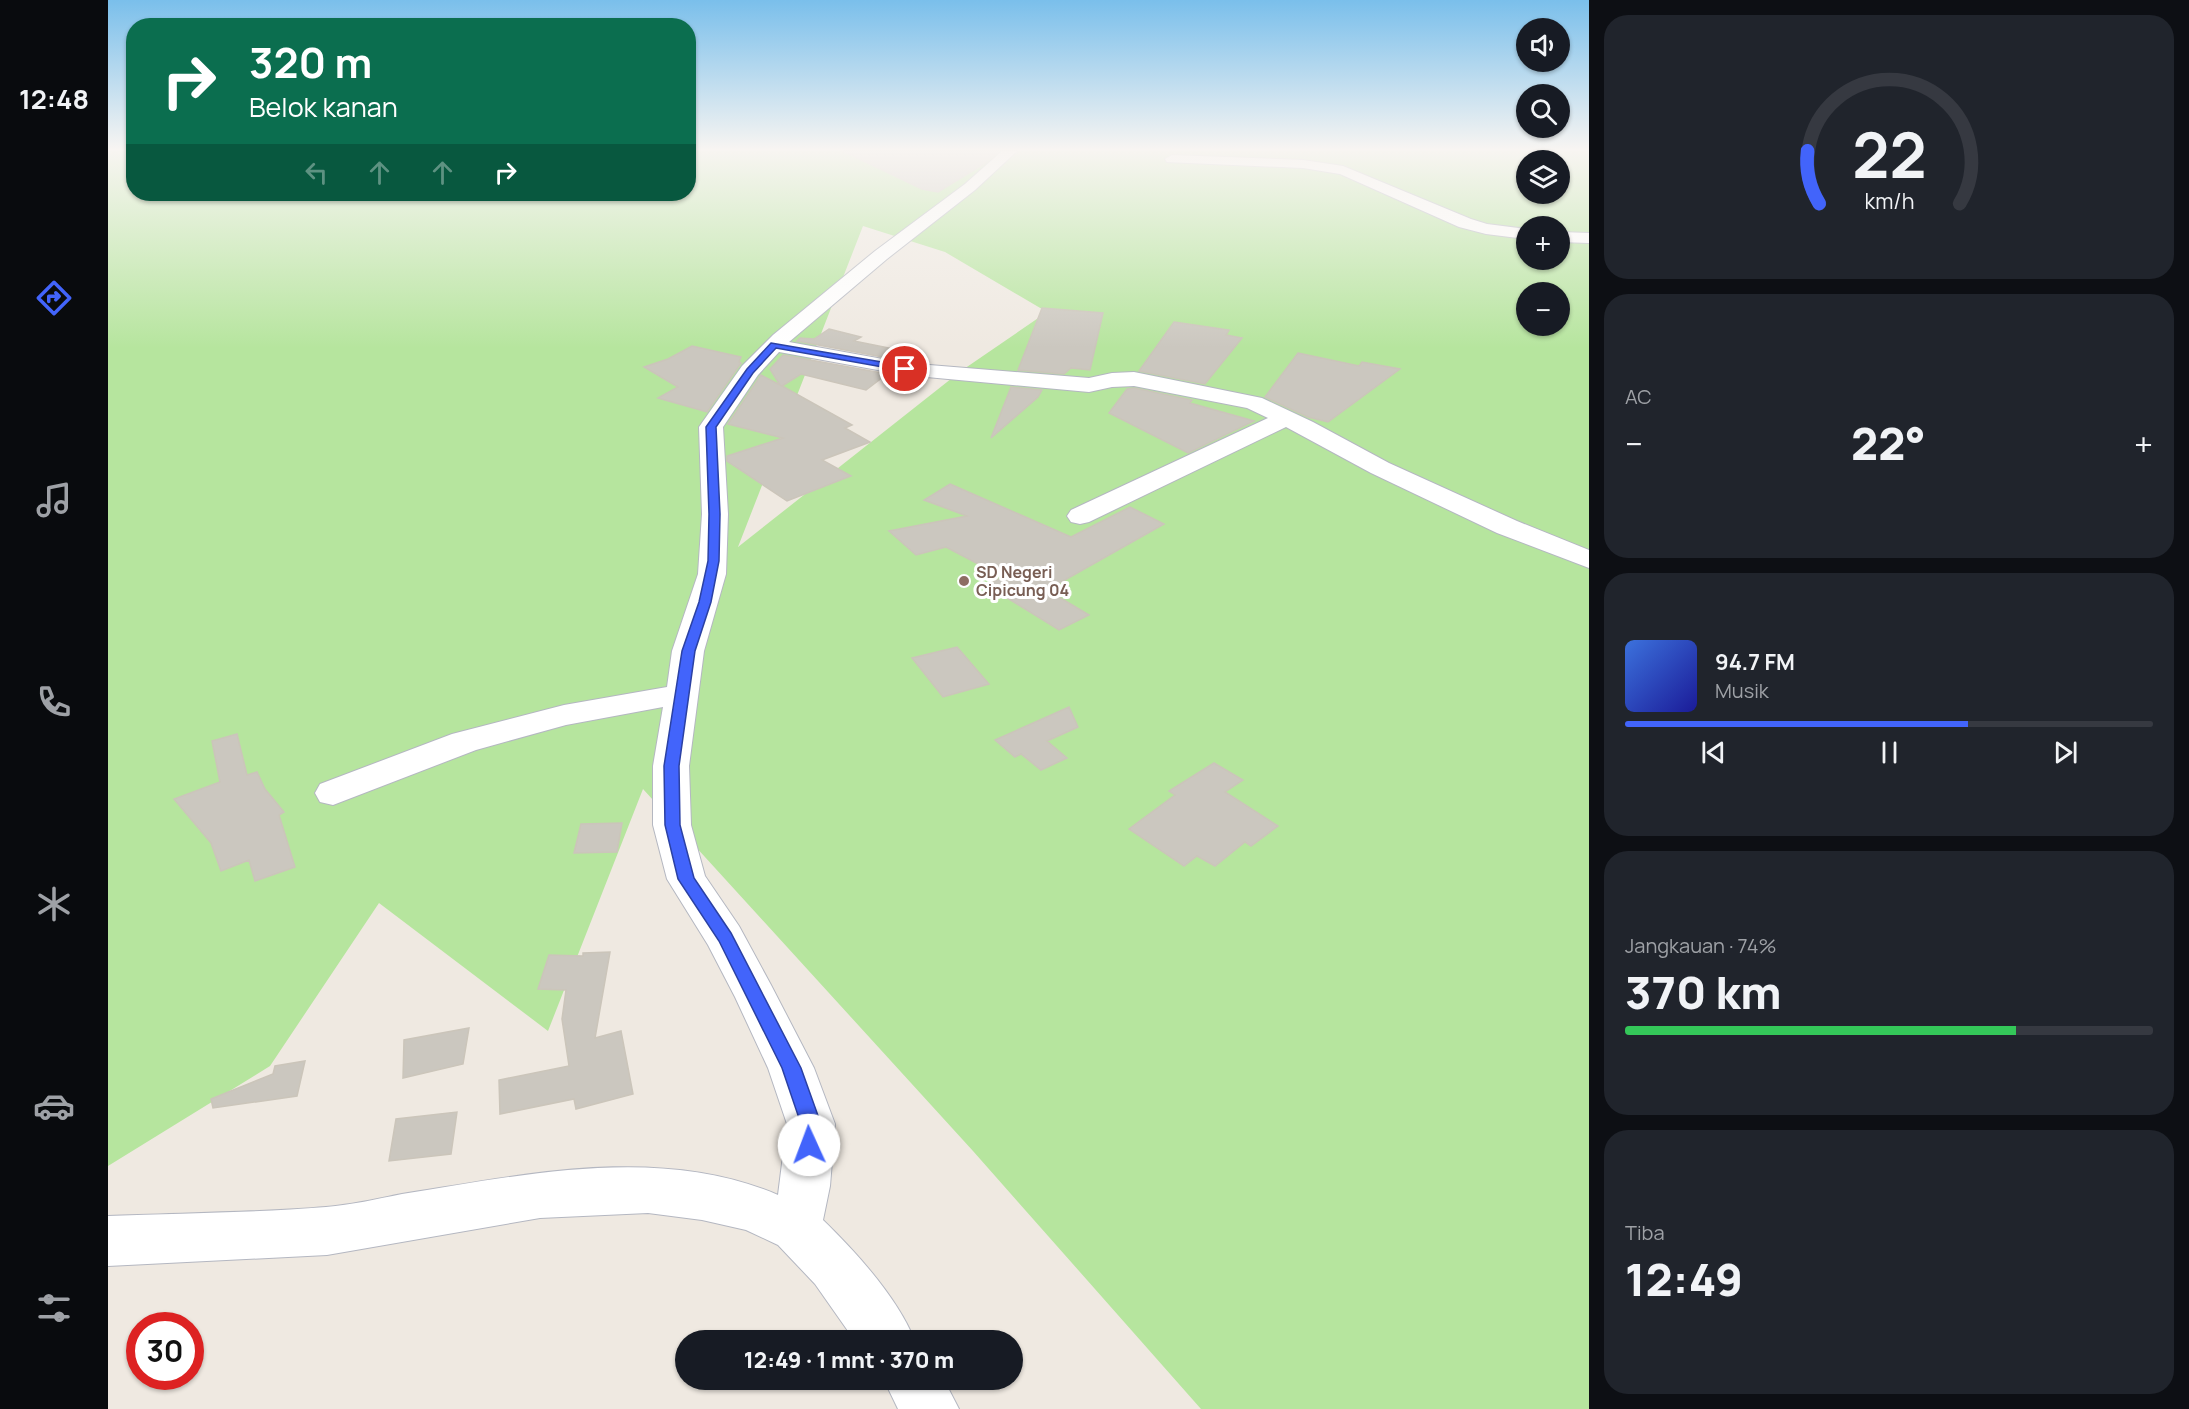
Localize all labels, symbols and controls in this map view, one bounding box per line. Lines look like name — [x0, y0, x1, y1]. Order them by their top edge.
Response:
map controls — [1516, 18, 1570, 336]
button: sound — [1516, 18, 1570, 72]
text: 320 m — [249, 33, 372, 91]
icon: right — [150, 42, 228, 120]
text: 12:48 — [19, 80, 89, 117]
button: search — [1516, 84, 1570, 138]
text: Belok kanan — [249, 88, 398, 125]
text: 22 — [1852, 111, 1926, 197]
button: layers — [1516, 150, 1570, 204]
icon: left — [300, 156, 333, 189]
icon: ahead — [363, 156, 396, 189]
icon: ahead — [426, 156, 459, 189]
icon: right — [489, 156, 522, 189]
text: km/h — [1864, 186, 1914, 215]
button: + — [1516, 216, 1570, 270]
icon: directions — [33, 277, 75, 319]
button: − — [1516, 282, 1570, 336]
pin — [879, 343, 930, 394]
icon: arrive — [888, 352, 921, 385]
text: AC — [1625, 383, 1652, 410]
text: 22° — [1851, 412, 1926, 474]
text: − — [1625, 421, 1643, 466]
text: + — [2134, 421, 2153, 466]
icon: music — [33, 479, 75, 521]
place label: SD Negeri Cipicung 04 — [976, 561, 1069, 601]
marker: SD Negeri Cipicung 04 — [957, 574, 971, 588]
text: 94.7 FM — [1715, 647, 1795, 677]
text: Musik — [1715, 677, 1769, 704]
icon: phone — [33, 681, 75, 723]
icon: previous — [1697, 736, 1730, 769]
icon: pause — [1873, 736, 1906, 769]
icon: next — [2049, 736, 2082, 769]
icon: climate — [33, 883, 75, 925]
text: Jangkauan · 74% — [1625, 932, 1777, 959]
text: 370 km — [1625, 961, 1781, 1023]
icon: car — [33, 1085, 75, 1127]
position arrow — [777, 1113, 841, 1177]
text: Tiba — [1625, 1219, 1665, 1246]
text: 12:49 — [1625, 1248, 1743, 1310]
icon: filters — [33, 1287, 75, 1329]
speed limit sign: 30 — [126, 1312, 204, 1390]
text: 12:49 · 1 mnt · 370 m — [744, 1345, 954, 1375]

